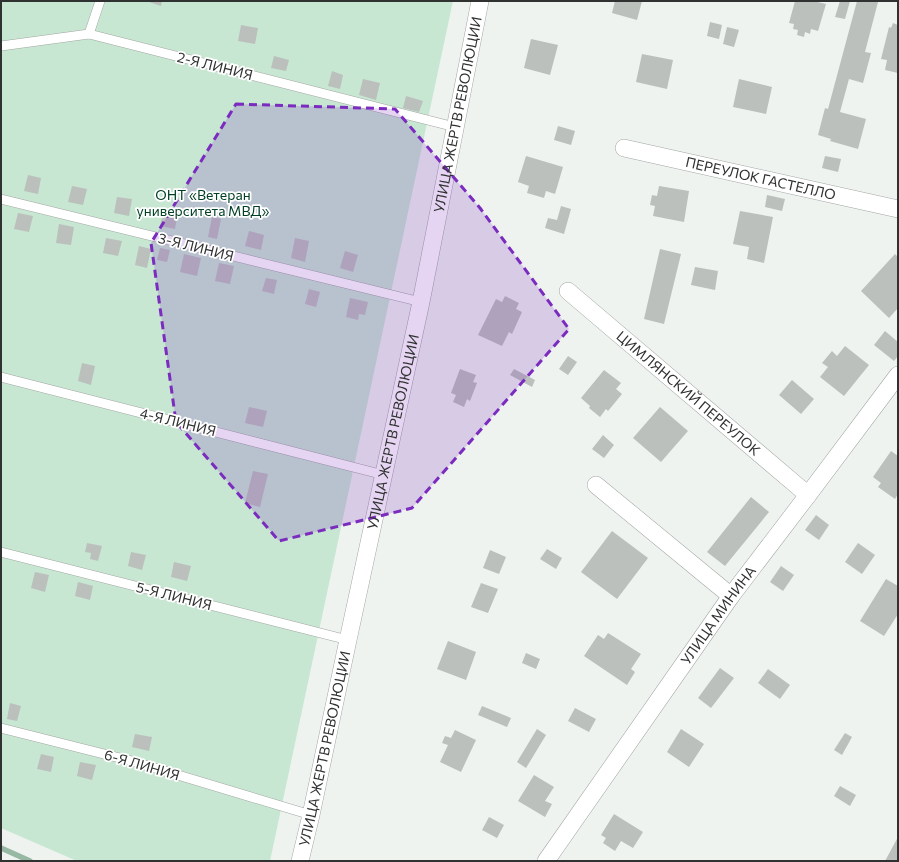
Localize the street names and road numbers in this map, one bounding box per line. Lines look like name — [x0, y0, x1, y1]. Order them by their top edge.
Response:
street label: УЛИЦА ЖЕРТВ РЕВОЛЮЦИИ — [430, 15, 485, 214]
street label: 2-Я ЛИНИЯ — [176, 48, 255, 83]
street label: ПЕРЕУЛОК ГАСТЕЛЛО — [684, 153, 838, 203]
street label: 3-Я ЛИНИЯ — [156, 229, 236, 264]
street label: ЦИМЛЯНСКИЙ ПЕРЕУЛОК — [613, 327, 764, 459]
street label: УЛИЦА ЖЕРТВ РЕВОЛЮЦИИ — [363, 333, 422, 531]
street label: 4-Я ЛИНИЯ — [138, 404, 218, 439]
street label: УЛИЦА МИНИНА — [677, 562, 759, 668]
street label: 5-Я ЛИНИЯ — [134, 578, 214, 613]
street label: УЛИЦА ЖЕРТВ РЕВОЛЮЦИИ — [295, 649, 353, 848]
street label: 6-Я ЛИНИЯ — [102, 746, 182, 783]

